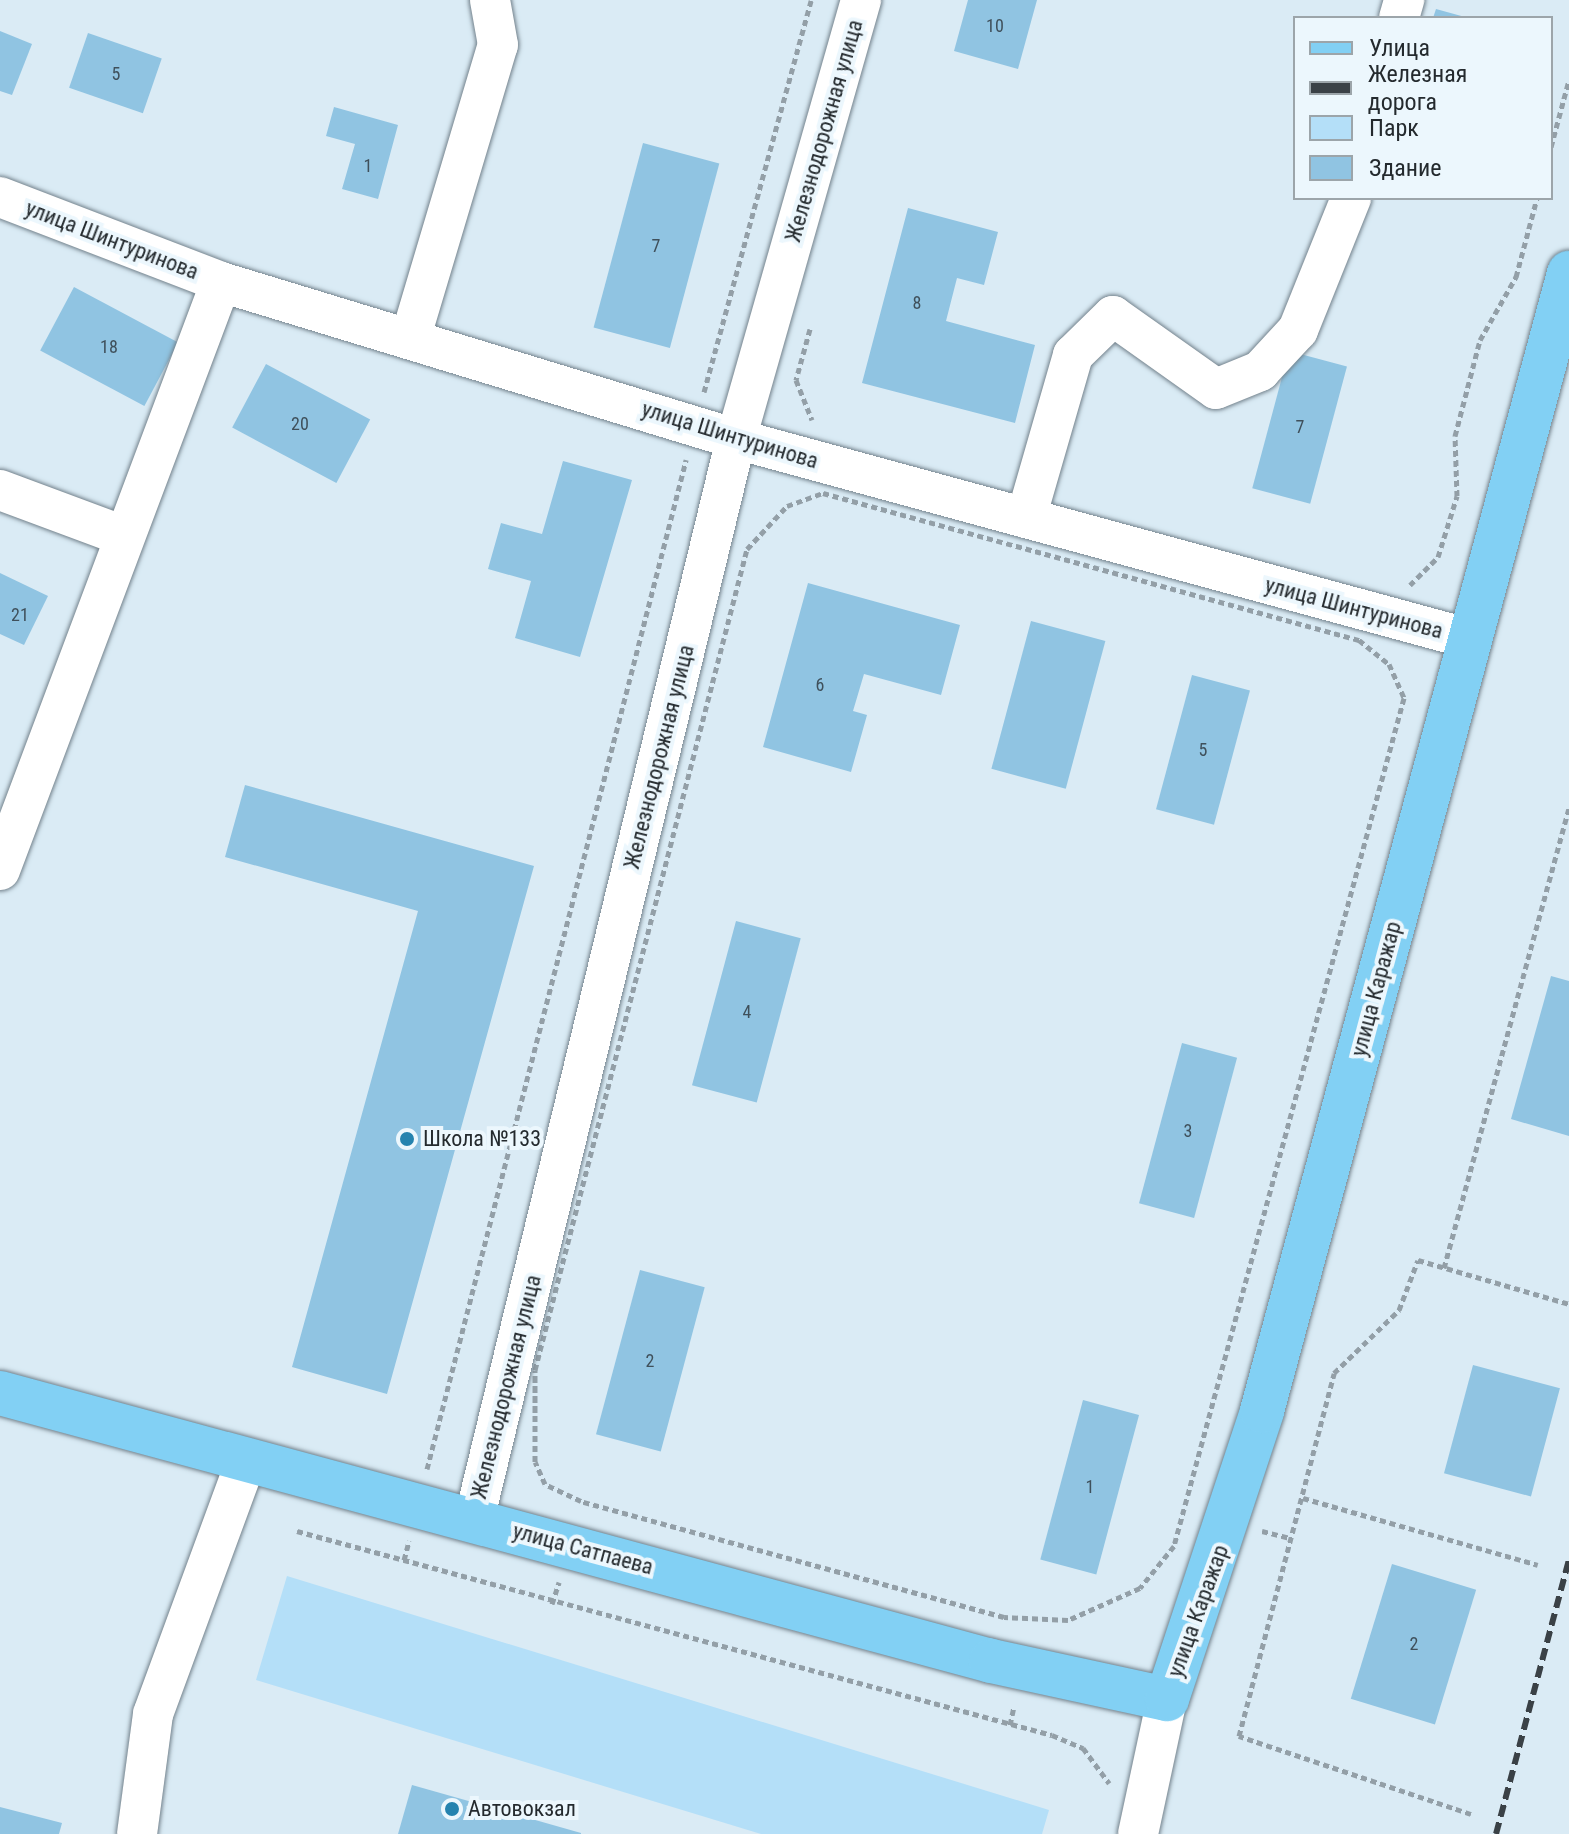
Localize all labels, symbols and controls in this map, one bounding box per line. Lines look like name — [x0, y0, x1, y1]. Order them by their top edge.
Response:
house number: 10 — [986, 15, 1004, 37]
legend — [1293, 16, 1553, 200]
street label: Железнодорожная улица — [780, 17, 868, 245]
text: Улица — [1369, 34, 1430, 62]
text: Железная дорога — [1368, 60, 1467, 116]
house number: 5 — [112, 63, 120, 85]
text: Парк — [1369, 114, 1419, 142]
text: Здание — [1369, 154, 1441, 182]
house number: 1 — [364, 155, 372, 177]
street label: улица Шинтуринова — [22, 195, 202, 285]
house number: 7 — [652, 235, 660, 257]
house number: 8 — [913, 292, 921, 314]
house number: 18 — [100, 336, 118, 358]
street label: улица Шинтуринова — [639, 396, 821, 474]
house number: 20 — [291, 413, 309, 435]
house number: 7 — [1296, 416, 1304, 438]
street label: улица Шинтуринова — [1262, 572, 1446, 644]
house number: 21 — [11, 604, 29, 626]
street label: Железнодорожная улица — [618, 642, 700, 872]
house number: 6 — [816, 674, 824, 696]
house number: 5 — [1199, 739, 1207, 761]
street label: улица Каражар — [1345, 919, 1407, 1059]
house number: 4 — [743, 1001, 751, 1023]
house number: 3 — [1184, 1120, 1192, 1142]
place label: Школа №133 — [423, 1126, 541, 1152]
marker: Школа №133 — [398, 1130, 416, 1148]
street label: Железнодорожная улица — [465, 1272, 547, 1502]
house number: 2 — [646, 1350, 654, 1372]
house number: 1 — [1086, 1476, 1094, 1498]
street label: улица Сатпаева — [510, 1518, 656, 1580]
street label: улица Каражар — [1162, 1541, 1234, 1681]
house number: 2 — [1410, 1633, 1418, 1655]
place label: Автовокзал — [468, 1796, 576, 1822]
marker: Автовокзал — [443, 1800, 461, 1818]

